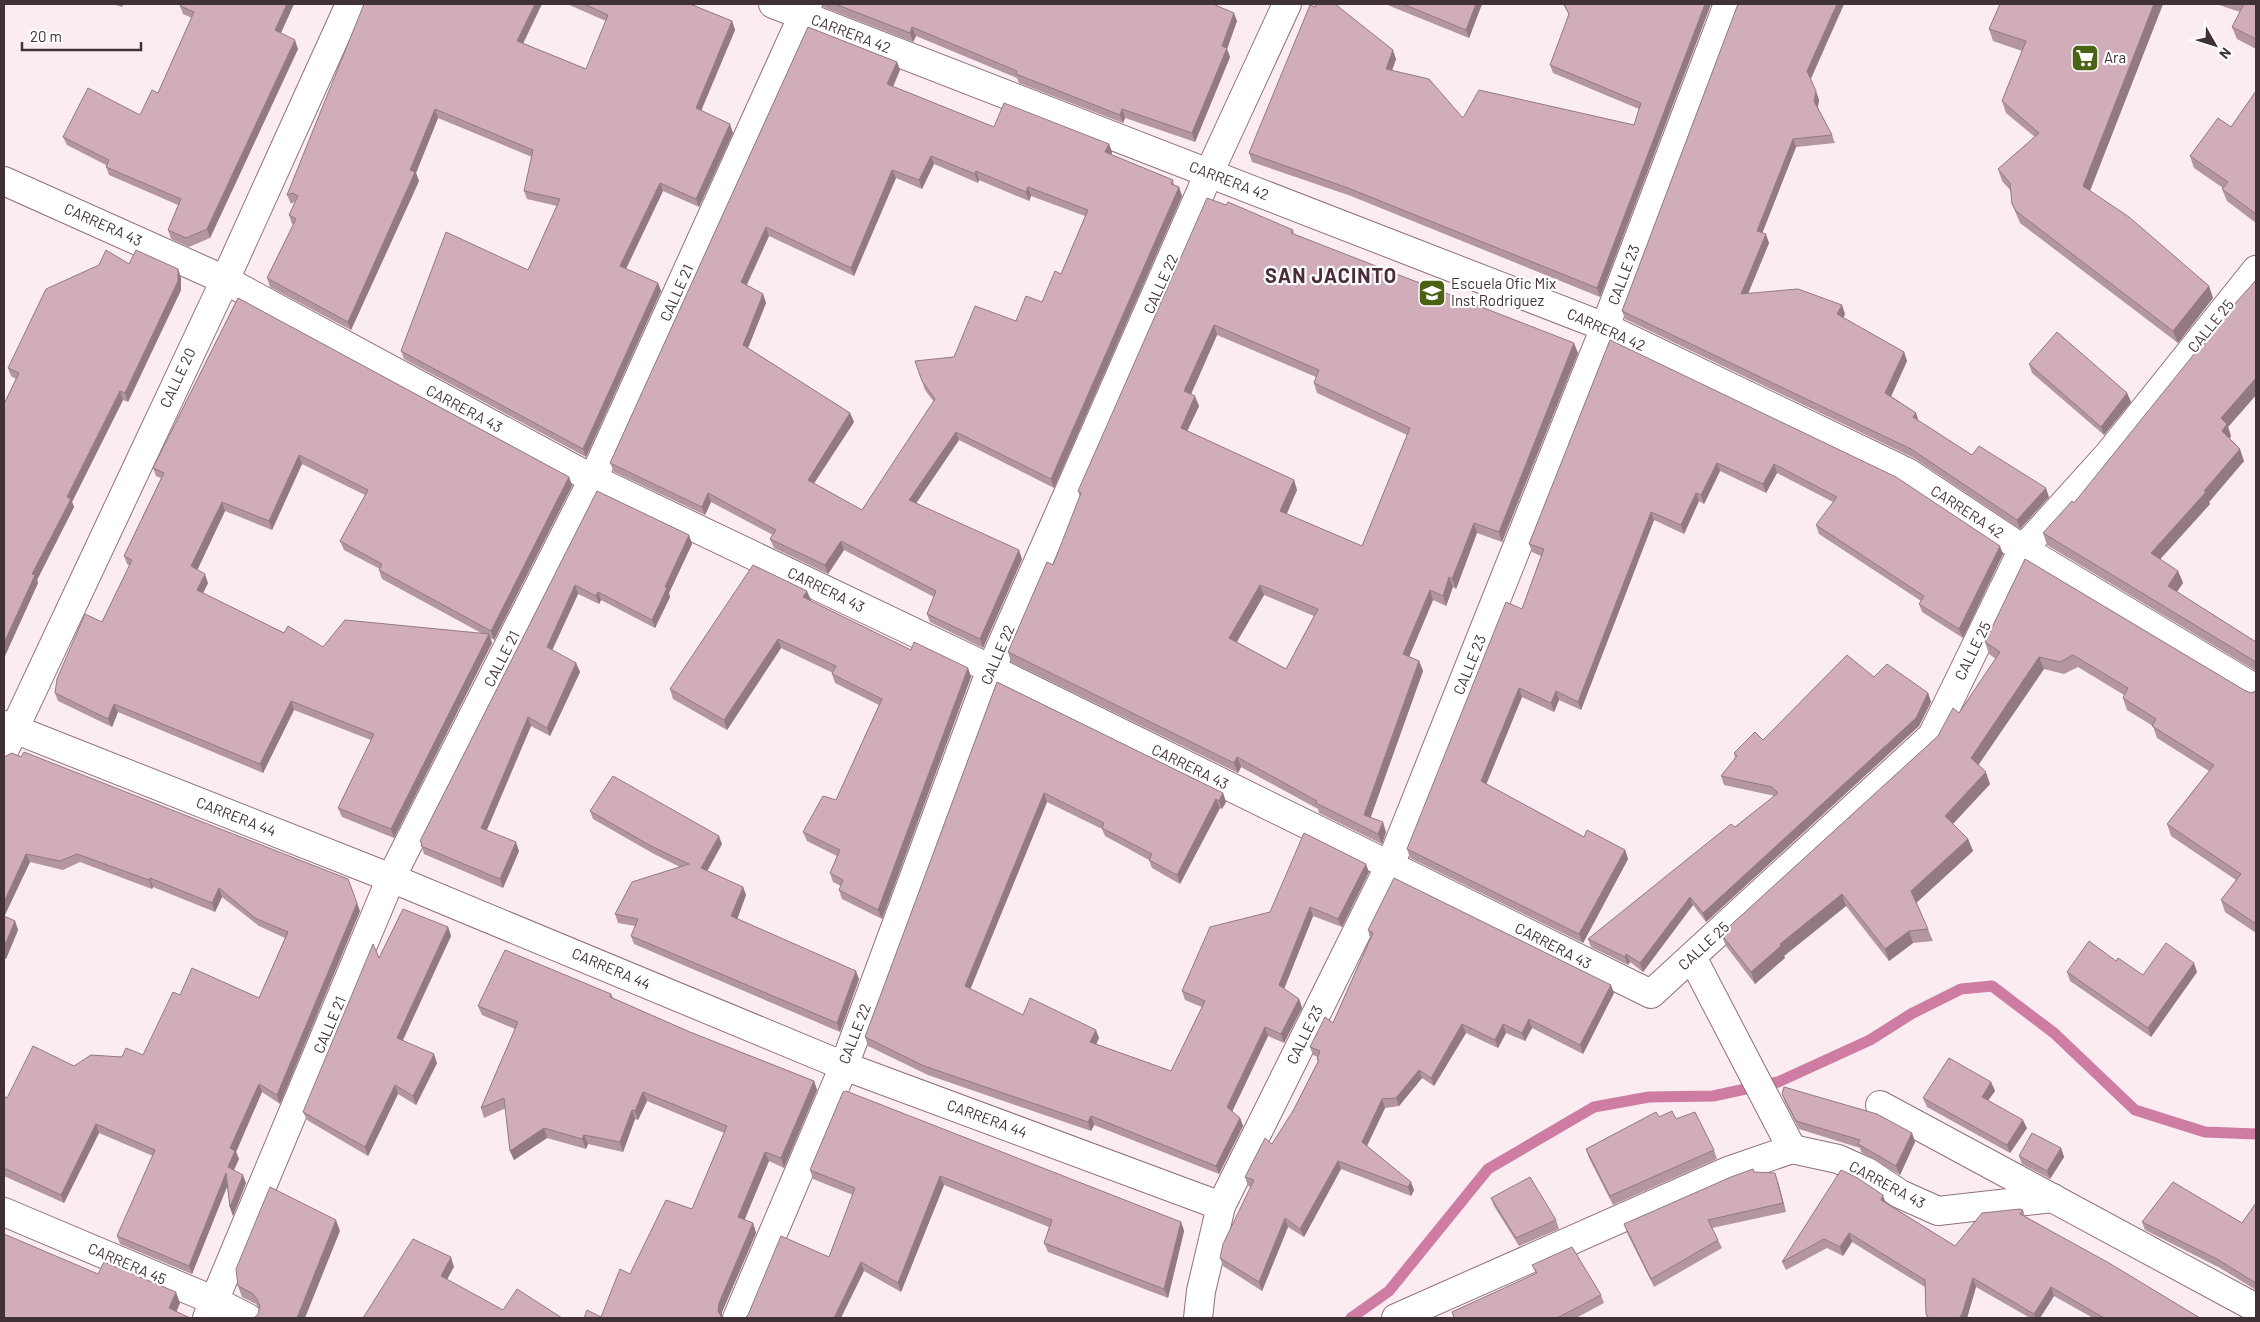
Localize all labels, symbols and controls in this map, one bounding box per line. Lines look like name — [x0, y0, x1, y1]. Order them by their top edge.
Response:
street label: CARRERA 42 — [809, 10, 894, 56]
scale bar — [22, 20, 141, 52]
north arrow — [2190, 20, 2240, 70]
text: 20 m — [30, 27, 62, 45]
supermarket icon: Ara — [2070, 43, 2100, 73]
text: N — [2216, 45, 2235, 62]
place label: Ara — [2104, 48, 2126, 66]
street label: CARRERA 42 — [1187, 157, 1272, 203]
street label: CARRERA 43 — [62, 199, 145, 249]
street label: CALLE 23 — [1603, 242, 1643, 307]
street label: CALLE 22 — [1139, 251, 1181, 316]
street label: CALLE 21 — [656, 261, 697, 324]
district label: SAN JACINTO — [1265, 263, 1397, 287]
place label: Escuela Ofic Mix Inst Rodriguez — [1451, 274, 1556, 309]
school or university icon: Escuela Ofic Mix Inst Rodriguez — [1417, 278, 1447, 308]
street label: CALLE 25 — [2183, 295, 2237, 356]
street label: CARRERA 42 — [1564, 304, 1648, 354]
street label: CALLE 20 — [155, 345, 199, 410]
street label: CARRERA 43 — [423, 381, 506, 436]
street label: CARRERA 42 — [1928, 481, 2008, 542]
street label: CARRERA 43 — [785, 563, 868, 615]
street label: CALLE 25 — [1950, 618, 1994, 683]
street label: CALLE 22 — [976, 622, 1018, 687]
street label: CALLE 21 — [479, 628, 523, 690]
street label: CALLE 23 — [1449, 632, 1489, 697]
street label: CARRERA 43 — [1149, 740, 1232, 792]
street label: CARRERA 44 — [194, 793, 279, 840]
street label: CALLE 25 — [1674, 917, 1733, 973]
street label: CARRERA 43 — [1512, 918, 1595, 972]
street label: CARRERA 44 — [569, 943, 654, 993]
street label: CALLE 21 — [309, 993, 349, 1056]
street label: CALLE 22 — [834, 1001, 874, 1066]
street label: CALLE 23 — [1282, 1002, 1326, 1067]
street label: CARRERA 44 — [945, 1095, 1030, 1141]
street label: CARRERA 43 — [1846, 1157, 1929, 1212]
street label: CARRERA 45 — [85, 1238, 169, 1288]

